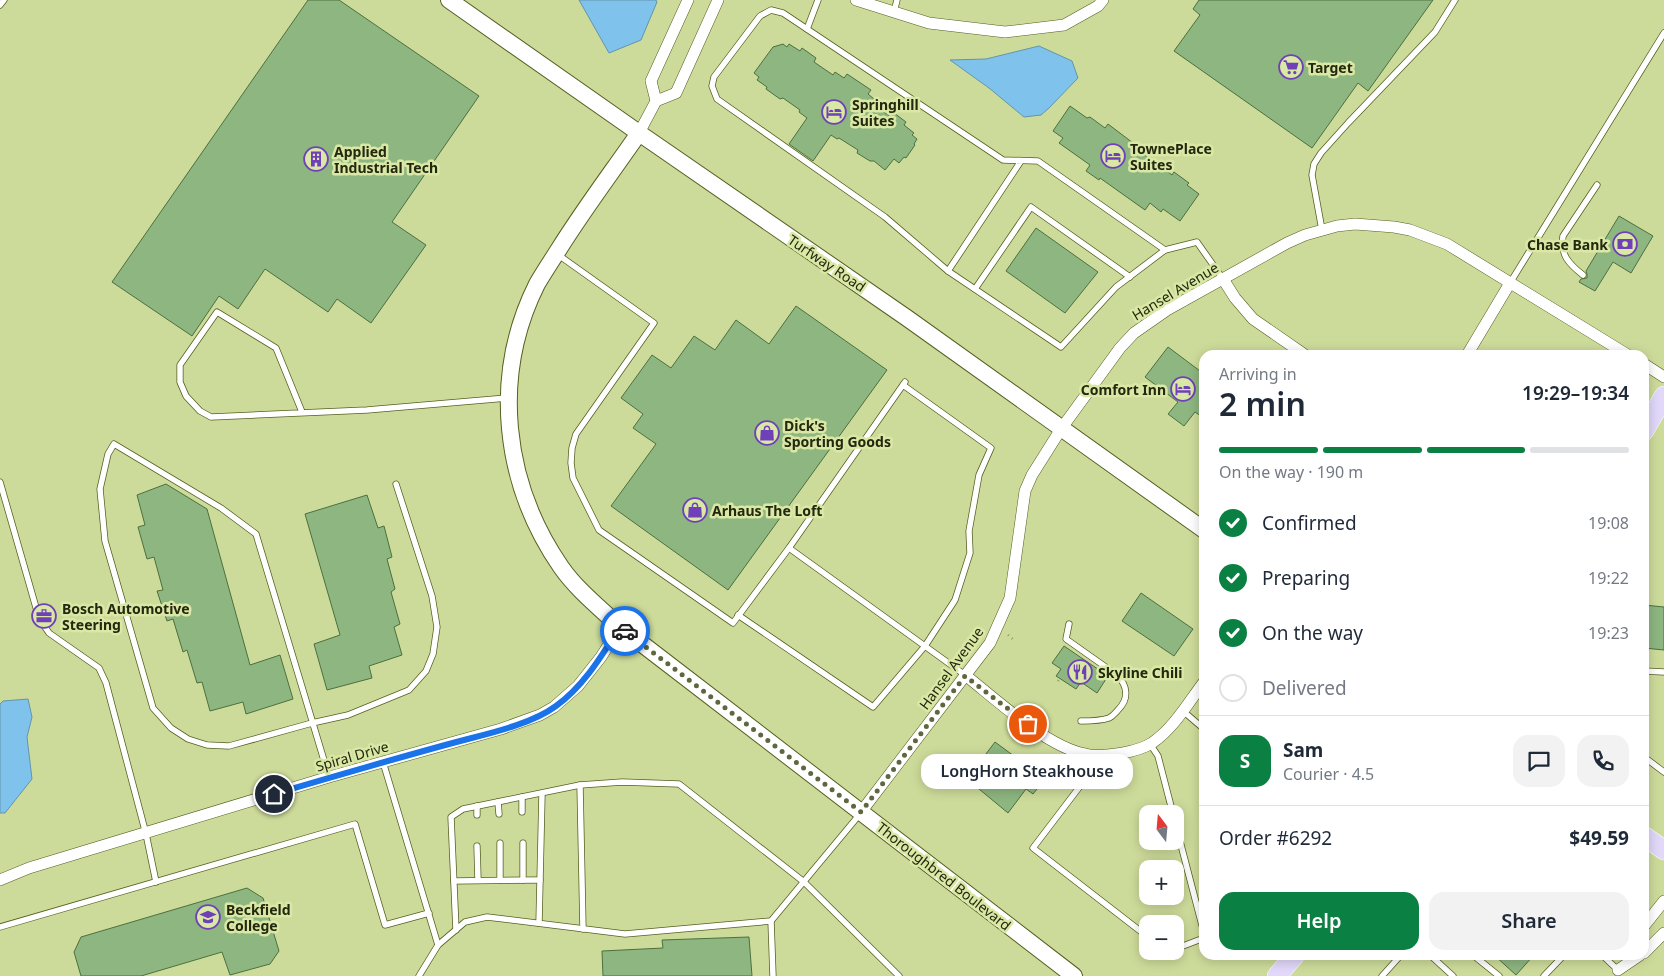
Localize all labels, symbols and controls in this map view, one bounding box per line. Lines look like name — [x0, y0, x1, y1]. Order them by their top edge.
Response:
supermarket icon: Target — [1278, 54, 1304, 80]
place label: Target — [1308, 58, 1353, 77]
place label: Springhill Suites — [852, 95, 919, 130]
hotel icon: Springhill Suites — [821, 99, 847, 125]
place label: TownePlace Suites — [1130, 139, 1212, 174]
place label: Applied Industrial Tech — [334, 142, 438, 177]
hotel icon: TownePlace Suites — [1100, 143, 1126, 169]
building icon: Applied Industrial Tech — [303, 146, 329, 172]
street label: Turfway Road — [785, 230, 869, 296]
bank icon: Chase Bank — [1612, 231, 1638, 257]
place label: Chase Bank — [1527, 235, 1608, 254]
street label: Hansel Avenue — [1128, 258, 1222, 324]
text: Arriving in — [1219, 363, 1297, 385]
hotel icon: Comfort Inn — [1170, 376, 1196, 402]
place label: Comfort Inn — [1081, 380, 1166, 399]
text: 19:29–19:34 — [1522, 380, 1629, 406]
text: 2 min — [1219, 382, 1306, 425]
place label: Dick's Sporting Goods — [784, 416, 891, 451]
shop icon: Dick's Sporting Goods — [754, 420, 780, 446]
text: On the way · 190 m — [1219, 461, 1363, 483]
shop icon: Arhaus The Loft — [682, 497, 708, 523]
place label: Arhaus The Loft — [712, 501, 822, 520]
icon: check — [1219, 509, 1247, 537]
text: Confirmed — [1262, 510, 1357, 536]
text: 19:08 — [1588, 512, 1629, 534]
icon: check — [1219, 564, 1247, 592]
text: Preparing — [1262, 565, 1350, 591]
text: 19:22 — [1588, 567, 1629, 589]
place label: Bosch Automotive Steering — [62, 599, 190, 634]
office icon: Bosch Automotive Steering — [31, 603, 57, 629]
courier — [600, 606, 650, 656]
icon: car — [611, 617, 639, 645]
icon: check — [1219, 619, 1247, 647]
text: On the way — [1262, 620, 1363, 646]
text: 19:23 — [1588, 622, 1629, 644]
street label: Hansel Avenue — [915, 623, 988, 713]
restaurant icon: Skyline Chili — [1067, 659, 1093, 685]
place label: Skyline Chili — [1098, 663, 1182, 682]
text: Delivered — [1262, 675, 1347, 701]
pin — [1007, 703, 1049, 745]
icon: bag — [1014, 710, 1042, 738]
button: chat — [1513, 735, 1565, 787]
button: phone — [1577, 735, 1629, 787]
street label: Spiral Drive — [313, 736, 391, 775]
text: Sam — [1283, 737, 1323, 763]
text: S — [1240, 748, 1250, 774]
callout: LongHorn Steakhouse — [922, 754, 1134, 789]
text: LongHorn Steakhouse — [940, 760, 1114, 782]
text: Courier · 4.5 — [1283, 763, 1374, 785]
pin — [253, 773, 295, 815]
icon: home — [260, 780, 288, 808]
north arrow — [1139, 805, 1184, 850]
map controls — [1139, 805, 1184, 960]
street label: Thoroughbred Boulevard — [873, 818, 1015, 934]
text: Order #6292 — [1219, 825, 1332, 851]
text: $49.59 — [1569, 825, 1629, 851]
button: + — [1139, 860, 1184, 905]
button: Help — [1219, 892, 1419, 950]
button: Share — [1429, 892, 1629, 950]
place label: Beckfield College — [226, 900, 291, 935]
school or university icon: Beckfield College — [195, 904, 221, 930]
button: − — [1139, 915, 1184, 960]

